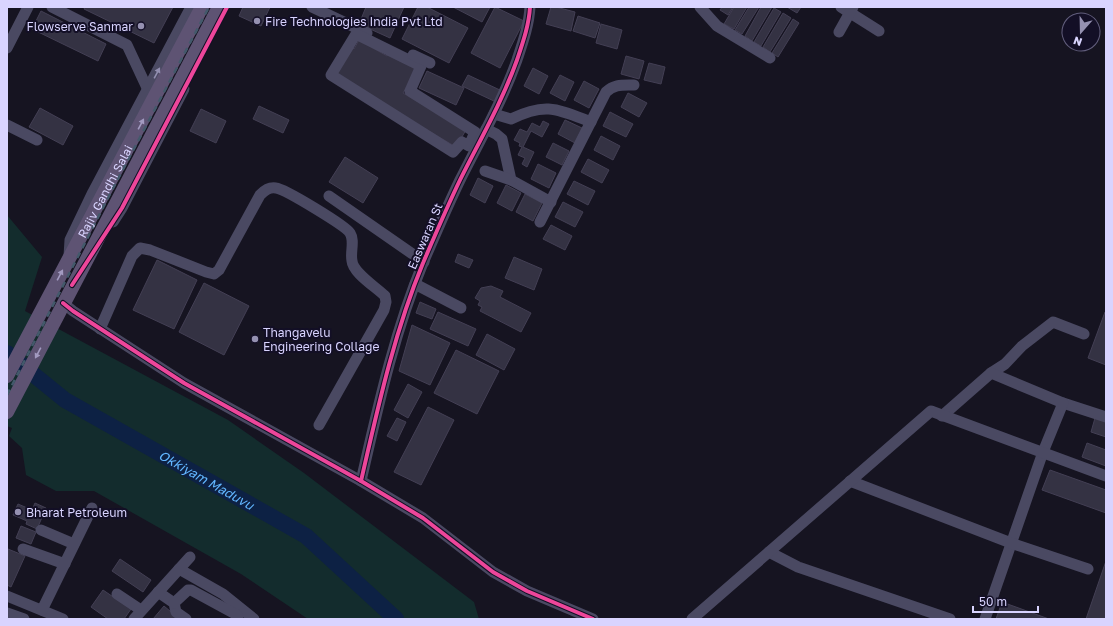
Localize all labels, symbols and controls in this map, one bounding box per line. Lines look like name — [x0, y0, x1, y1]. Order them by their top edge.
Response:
north arrow — [1061, 12, 1101, 52]
place label: Fire Technologies India Pvt Ltd — [265, 14, 443, 29]
marker: Fire Technologies India Pvt Ltd — [252, 16, 262, 26]
place label: Flowserve Sanmar — [27, 19, 133, 34]
marker: Flowserve Sanmar — [136, 21, 146, 31]
text: N — [1071, 34, 1084, 49]
one-way arrow — [154, 67, 160, 79]
one-way arrow — [138, 118, 144, 130]
street label: Rajiv Gandhi Salai — [74, 142, 135, 240]
street label: Easwaran St — [404, 200, 446, 271]
one-way arrow — [56, 270, 63, 281]
place label: Thangavelu Engineering Collage — [263, 325, 379, 354]
marker: Thangavelu Engineering Collage — [250, 334, 260, 344]
one-way arrow — [35, 347, 41, 359]
water label: Okkiyam Maduvu — [156, 447, 258, 513]
place label: Bharat Petroleum — [26, 505, 127, 520]
marker: Bharat Petroleum — [13, 507, 23, 517]
scale bar — [973, 588, 1038, 614]
text: 50 m — [979, 594, 1007, 609]

